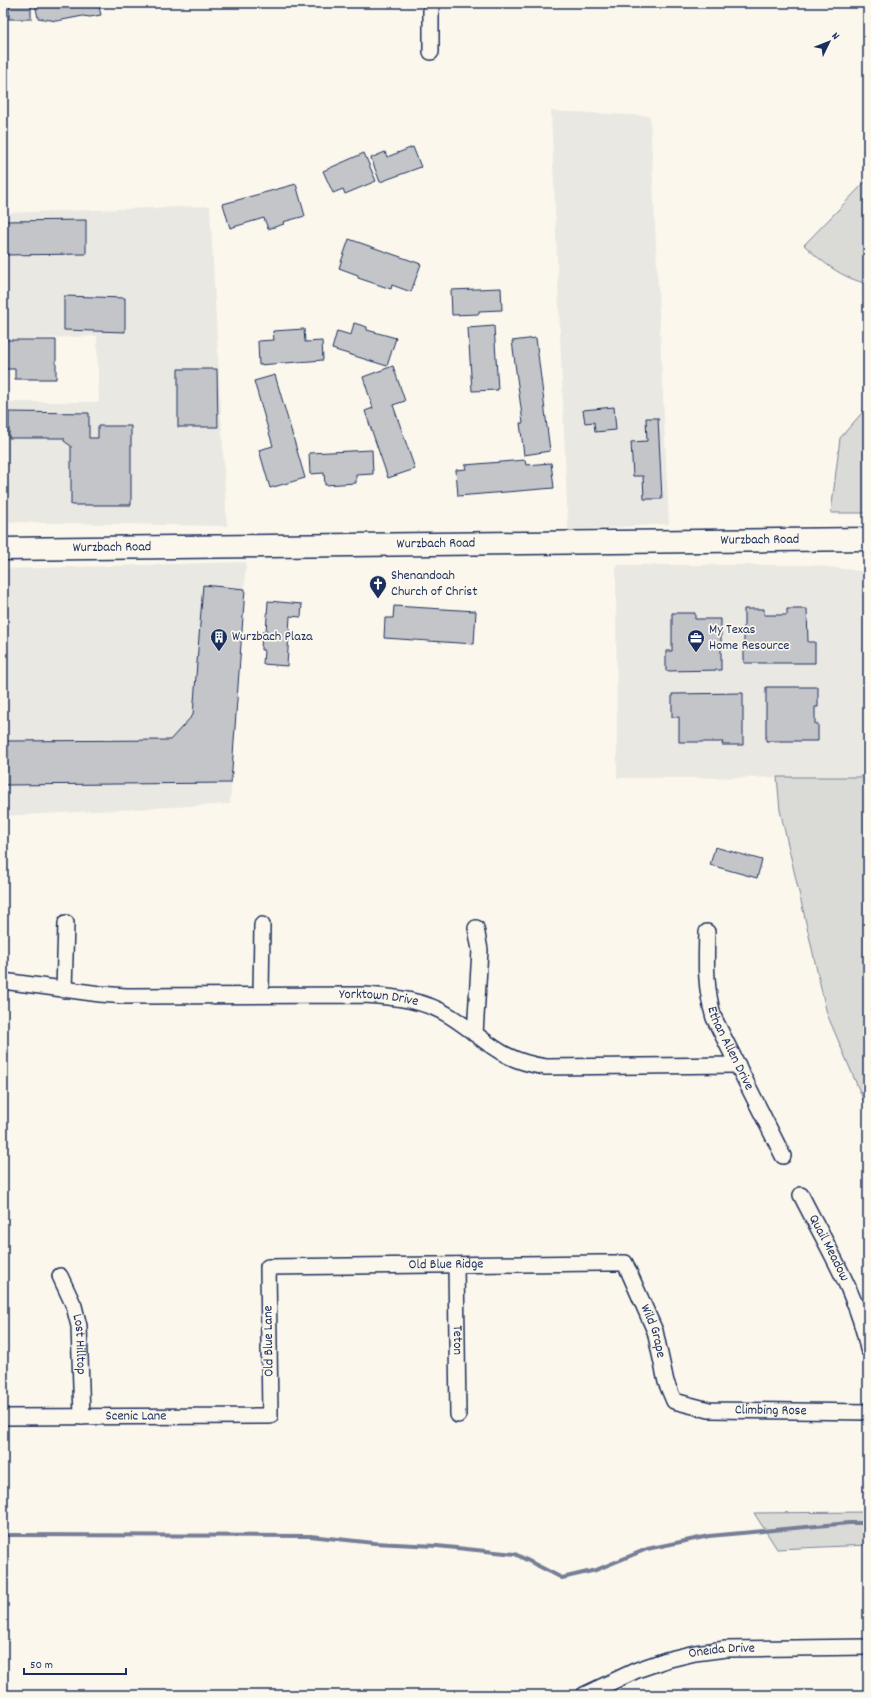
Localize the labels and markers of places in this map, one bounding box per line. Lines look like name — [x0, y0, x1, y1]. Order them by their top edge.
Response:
place label: Shenandoah Church of Christ — [391, 566, 477, 602]
church icon: Shenandoah Church of Christ — [368, 574, 388, 599]
place label: My Texas Home Resource — [709, 620, 790, 656]
building icon: Wurzbach Plaza — [209, 627, 229, 652]
place label: Wurzbach Plaza — [232, 627, 313, 647]
office icon: My Texas Home Resource — [686, 628, 706, 653]

